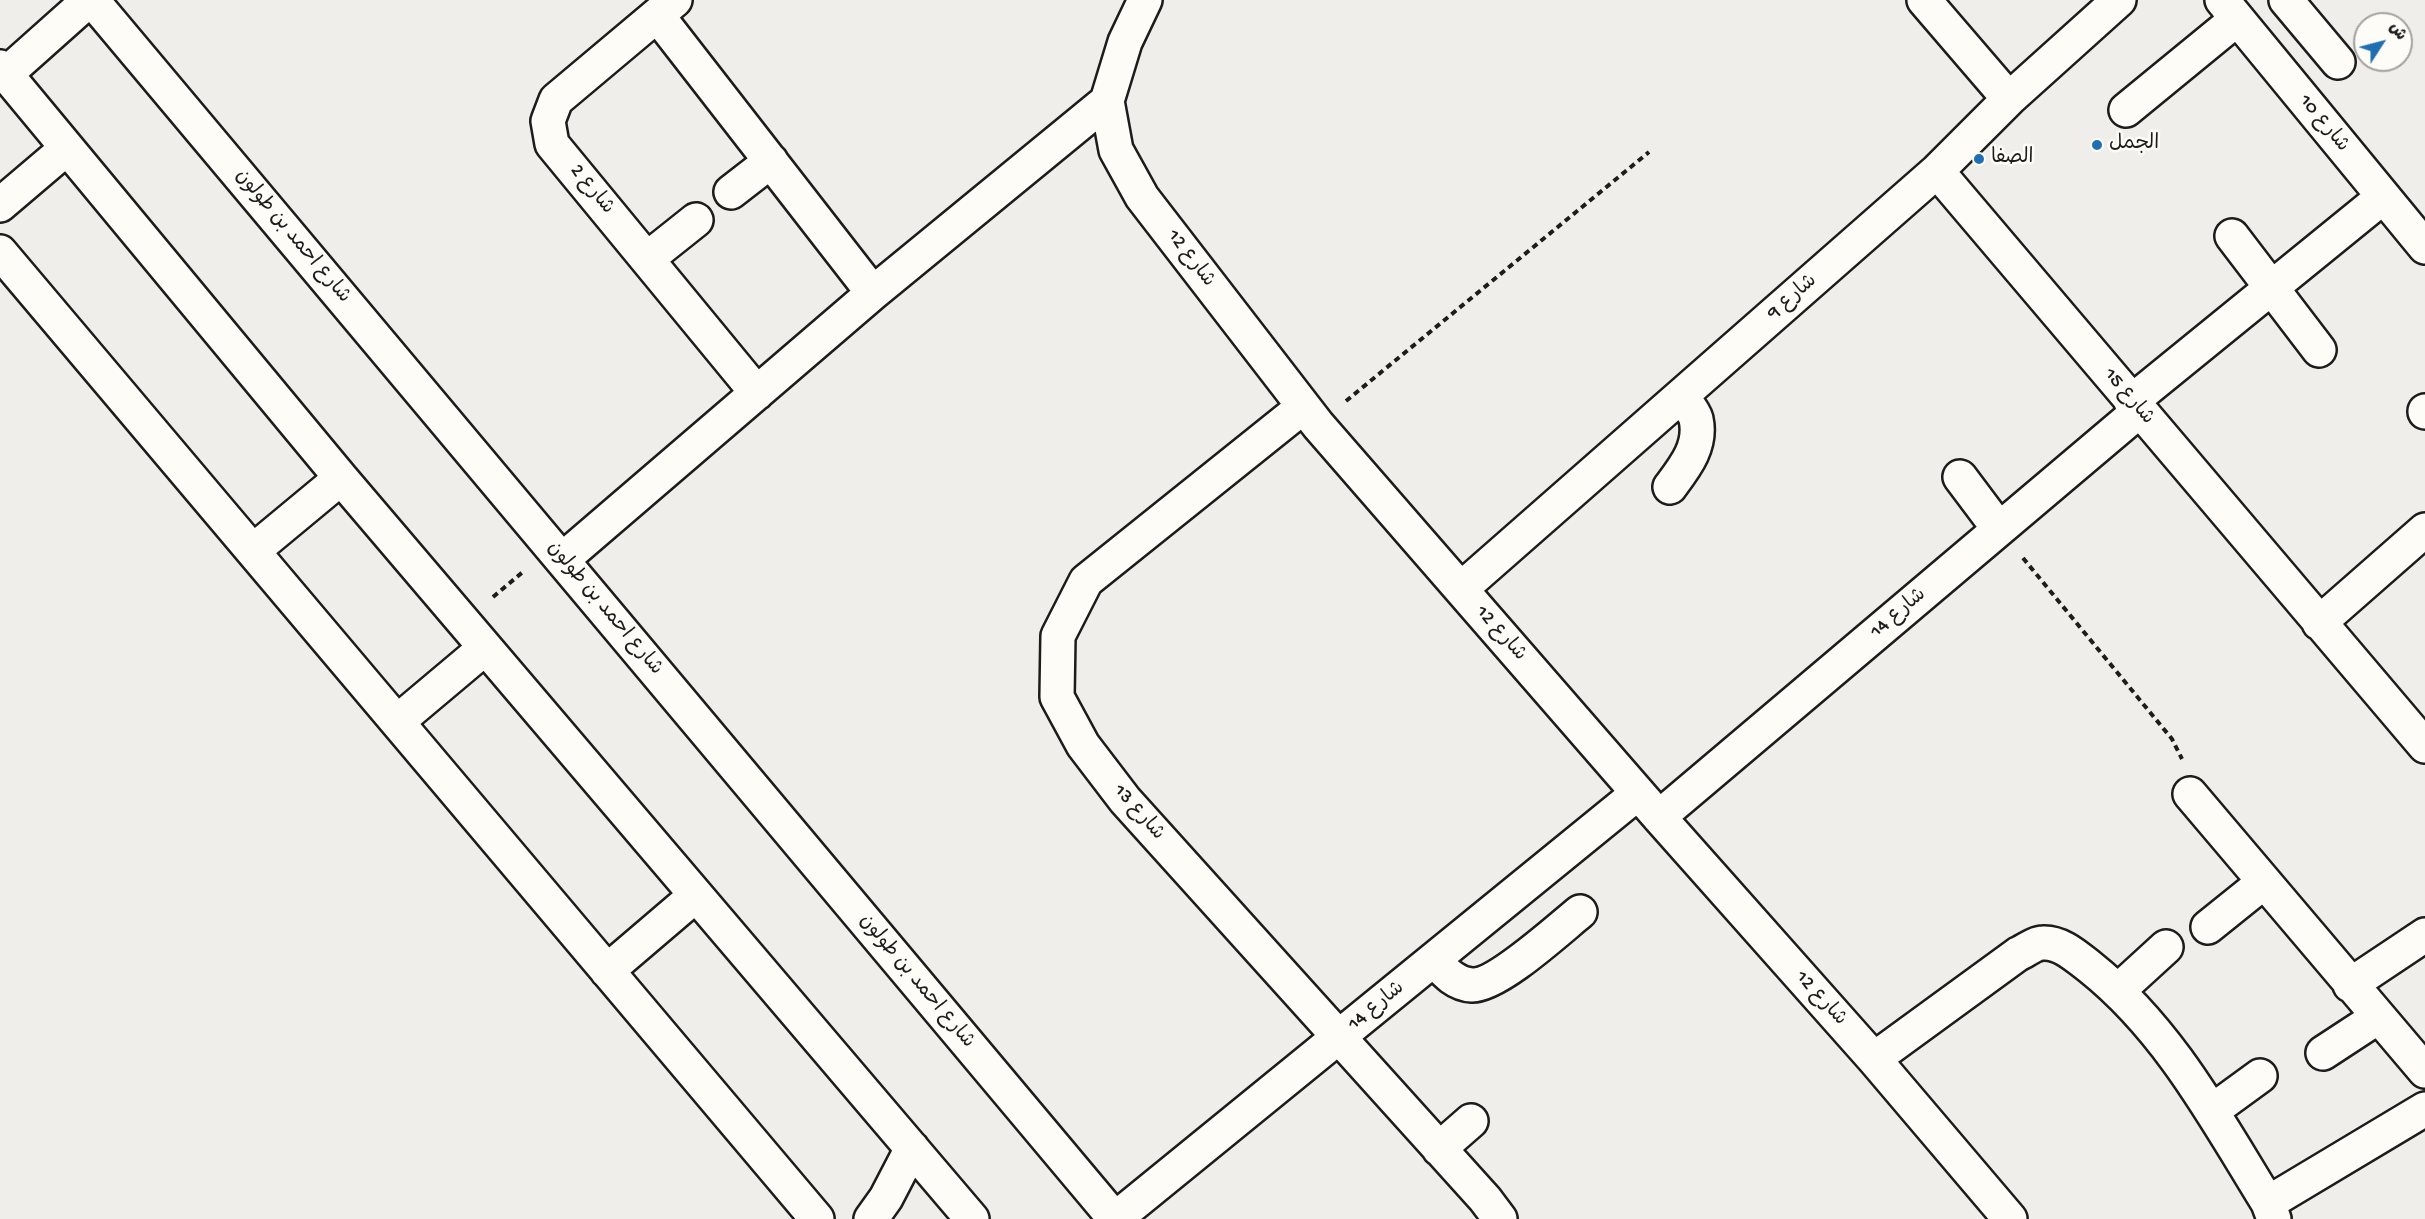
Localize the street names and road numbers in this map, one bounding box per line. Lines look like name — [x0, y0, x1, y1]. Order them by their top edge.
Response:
street label: شارع 10 — [2292, 90, 2354, 158]
street label: شارع 2 — [563, 160, 619, 220]
street label: شارع احمد بن طولون — [229, 165, 355, 309]
street label: شارع 12 — [1161, 225, 1219, 293]
street label: شارع 9 — [1763, 270, 1823, 326]
street label: شارع 15 — [2097, 364, 2159, 430]
street label: شارع احمد بن طولون — [541, 537, 667, 681]
street label: شارع 14 — [1866, 584, 1932, 644]
street label: شارع 12 — [1469, 601, 1531, 667]
street label: شارع 13 — [1107, 780, 1169, 846]
street label: شارع احمد بن طولون — [853, 910, 979, 1054]
street label: شارع 12 — [1789, 966, 1851, 1032]
street label: شارع 14 — [1344, 977, 1410, 1037]

